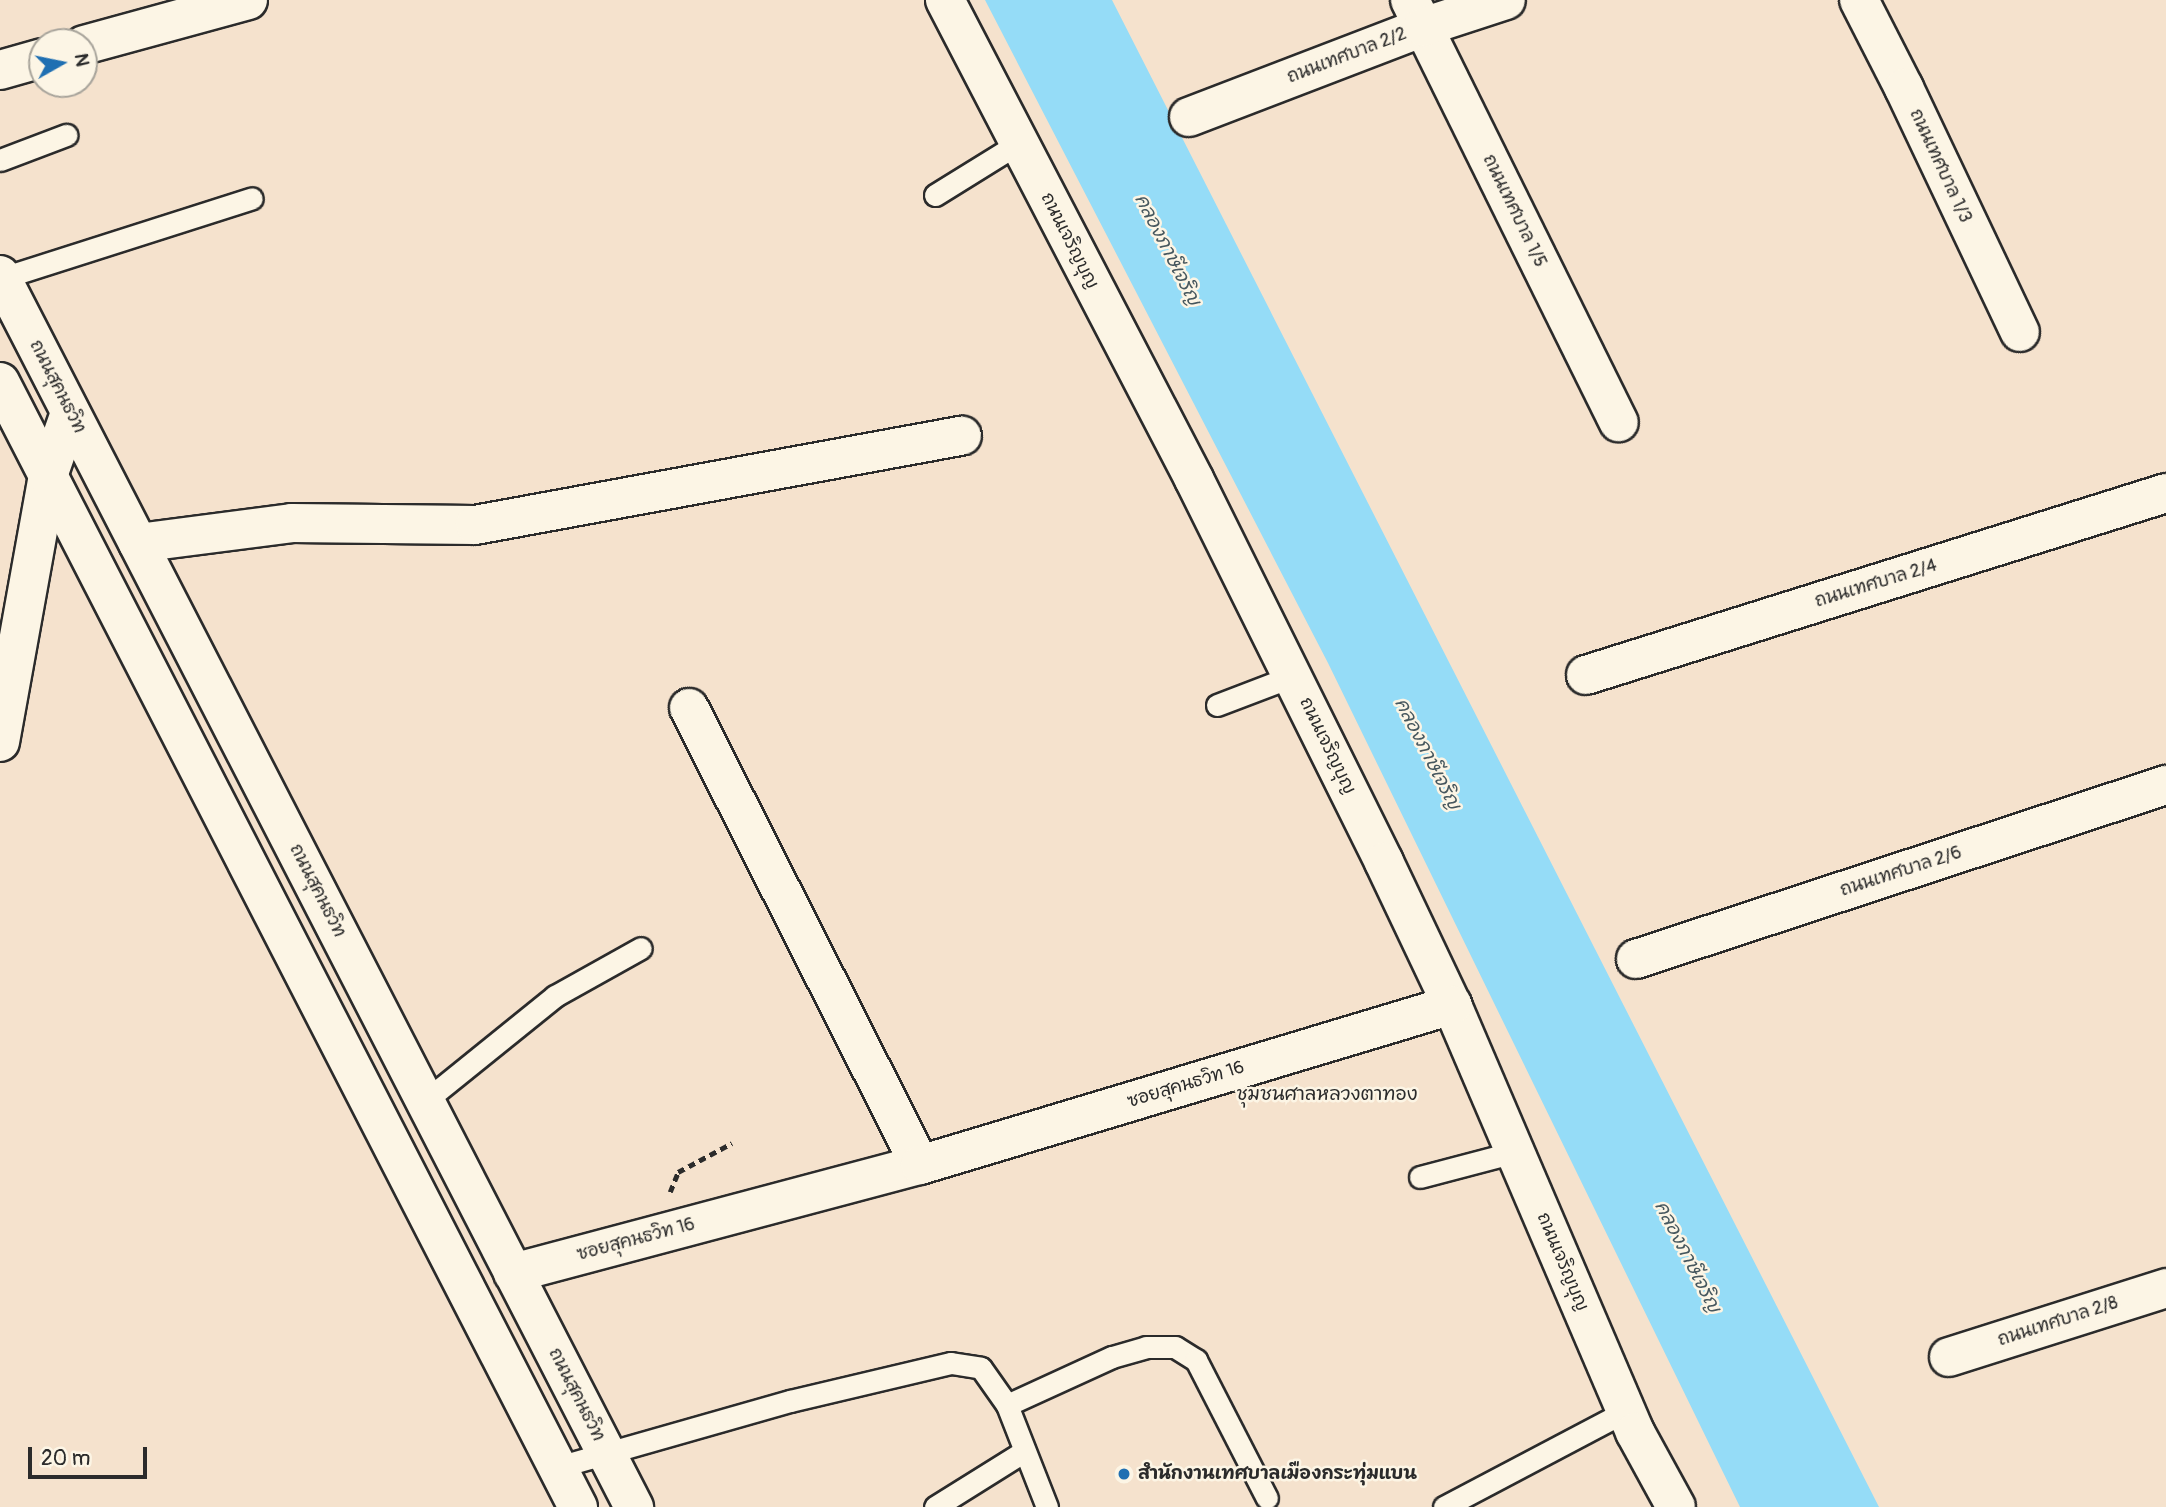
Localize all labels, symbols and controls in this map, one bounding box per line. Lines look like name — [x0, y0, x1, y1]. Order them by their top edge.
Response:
street label: ถนนเทศบาล 2/2 — [1284, 23, 1410, 89]
north arrow — [28, 28, 98, 98]
text: N — [69, 52, 95, 68]
street label: ถนนเทศบาล 1/3 — [1904, 106, 1976, 226]
street label: ถนนเทศบาล 1/5 — [1477, 151, 1551, 271]
street label: ถนนเจริญบุญ — [1036, 189, 1102, 293]
water label: คลองภาษีเจริญ — [1129, 190, 1205, 310]
street label: ถนนสุคนธวิท — [24, 337, 90, 437]
street label: ถนนเทศบาล 2/4 — [1812, 555, 1940, 613]
street label: ถนนเจริญบุญ — [1294, 694, 1360, 798]
water label: คลองภาษีเจริญ — [1389, 694, 1465, 814]
street label: ถนนสุคนธวิท — [284, 841, 350, 941]
street label: ถนนเทศบาล 2/6 — [1838, 842, 1964, 902]
street label: ซอยสุคนธวิท 16 — [1125, 1057, 1247, 1113]
district label: ชุมชนศาลหลวงตาทอง — [1236, 1084, 1418, 1106]
water label: คลองภาษีเจริญ — [1649, 1197, 1725, 1317]
street label: ถนนเจริญบุญ — [1532, 1209, 1592, 1315]
street label: ซอยสุคนธวิท 16 — [575, 1214, 697, 1266]
street label: ถนนเทศบาล 2/8 — [1995, 1292, 2121, 1352]
street label: ถนนสุคนธวิท — [543, 1345, 609, 1445]
scale bar — [32, 1434, 150, 1478]
text: 20 m — [41, 1445, 90, 1472]
place label: สำนักงานเทศบาลเมืองกระทุ่มแบน — [1138, 1463, 1417, 1485]
marker: สำนักงานเทศบาลเมืองกระทุ่มแบน — [1116, 1466, 1132, 1482]

